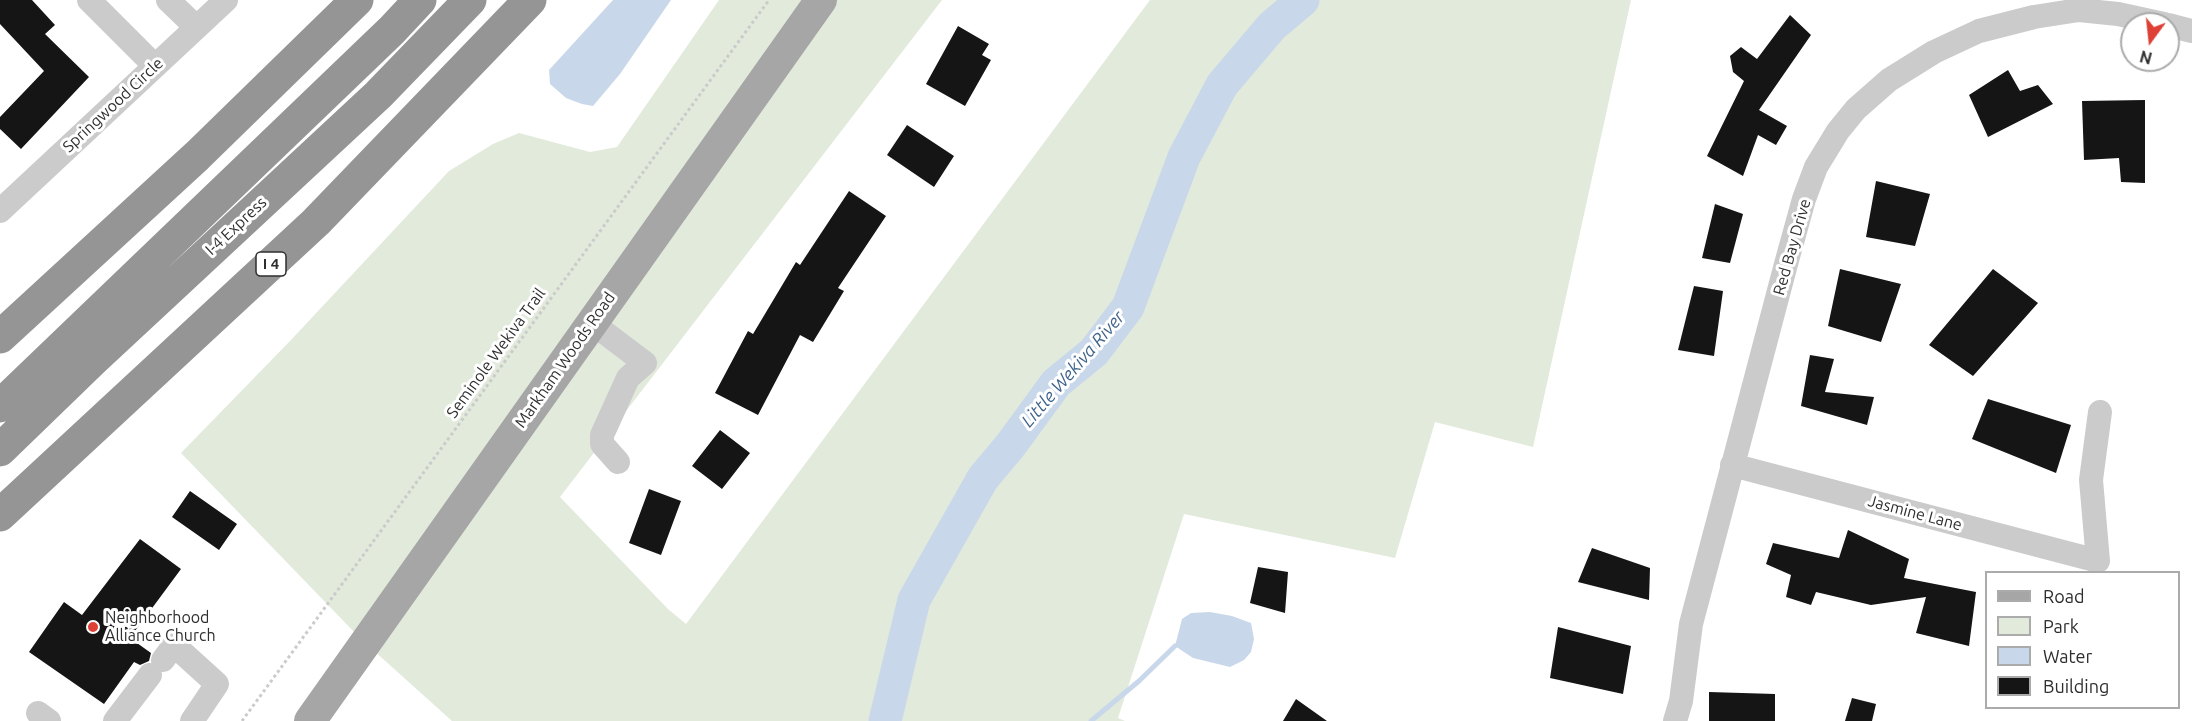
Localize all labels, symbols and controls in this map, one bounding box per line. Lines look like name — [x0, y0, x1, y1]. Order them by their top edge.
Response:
north arrow — [2120, 12, 2180, 72]
text: N — [2138, 47, 2154, 68]
street label: Springwood Circle — [59, 54, 167, 156]
street label: I-4 Express — [201, 193, 271, 259]
street label: Red Bay Drive — [1769, 197, 1815, 297]
road number: I 4 — [256, 252, 286, 276]
street label: Seminole Wekiva Trail — [442, 284, 550, 422]
street label: Markham Woods Road — [511, 288, 619, 432]
water label: Little Wekiva River — [1017, 307, 1129, 431]
street label: Jasmine Lane — [1866, 491, 1964, 535]
legend — [1985, 571, 2180, 709]
text: Road — [2043, 586, 2085, 606]
place label: Neighborhood Alliance Church — [105, 608, 216, 646]
text: Park — [2043, 616, 2079, 636]
marker: Neighborhood Alliance Church — [86, 620, 100, 634]
text: Water — [2043, 646, 2092, 666]
text: Building — [2043, 676, 2109, 696]

